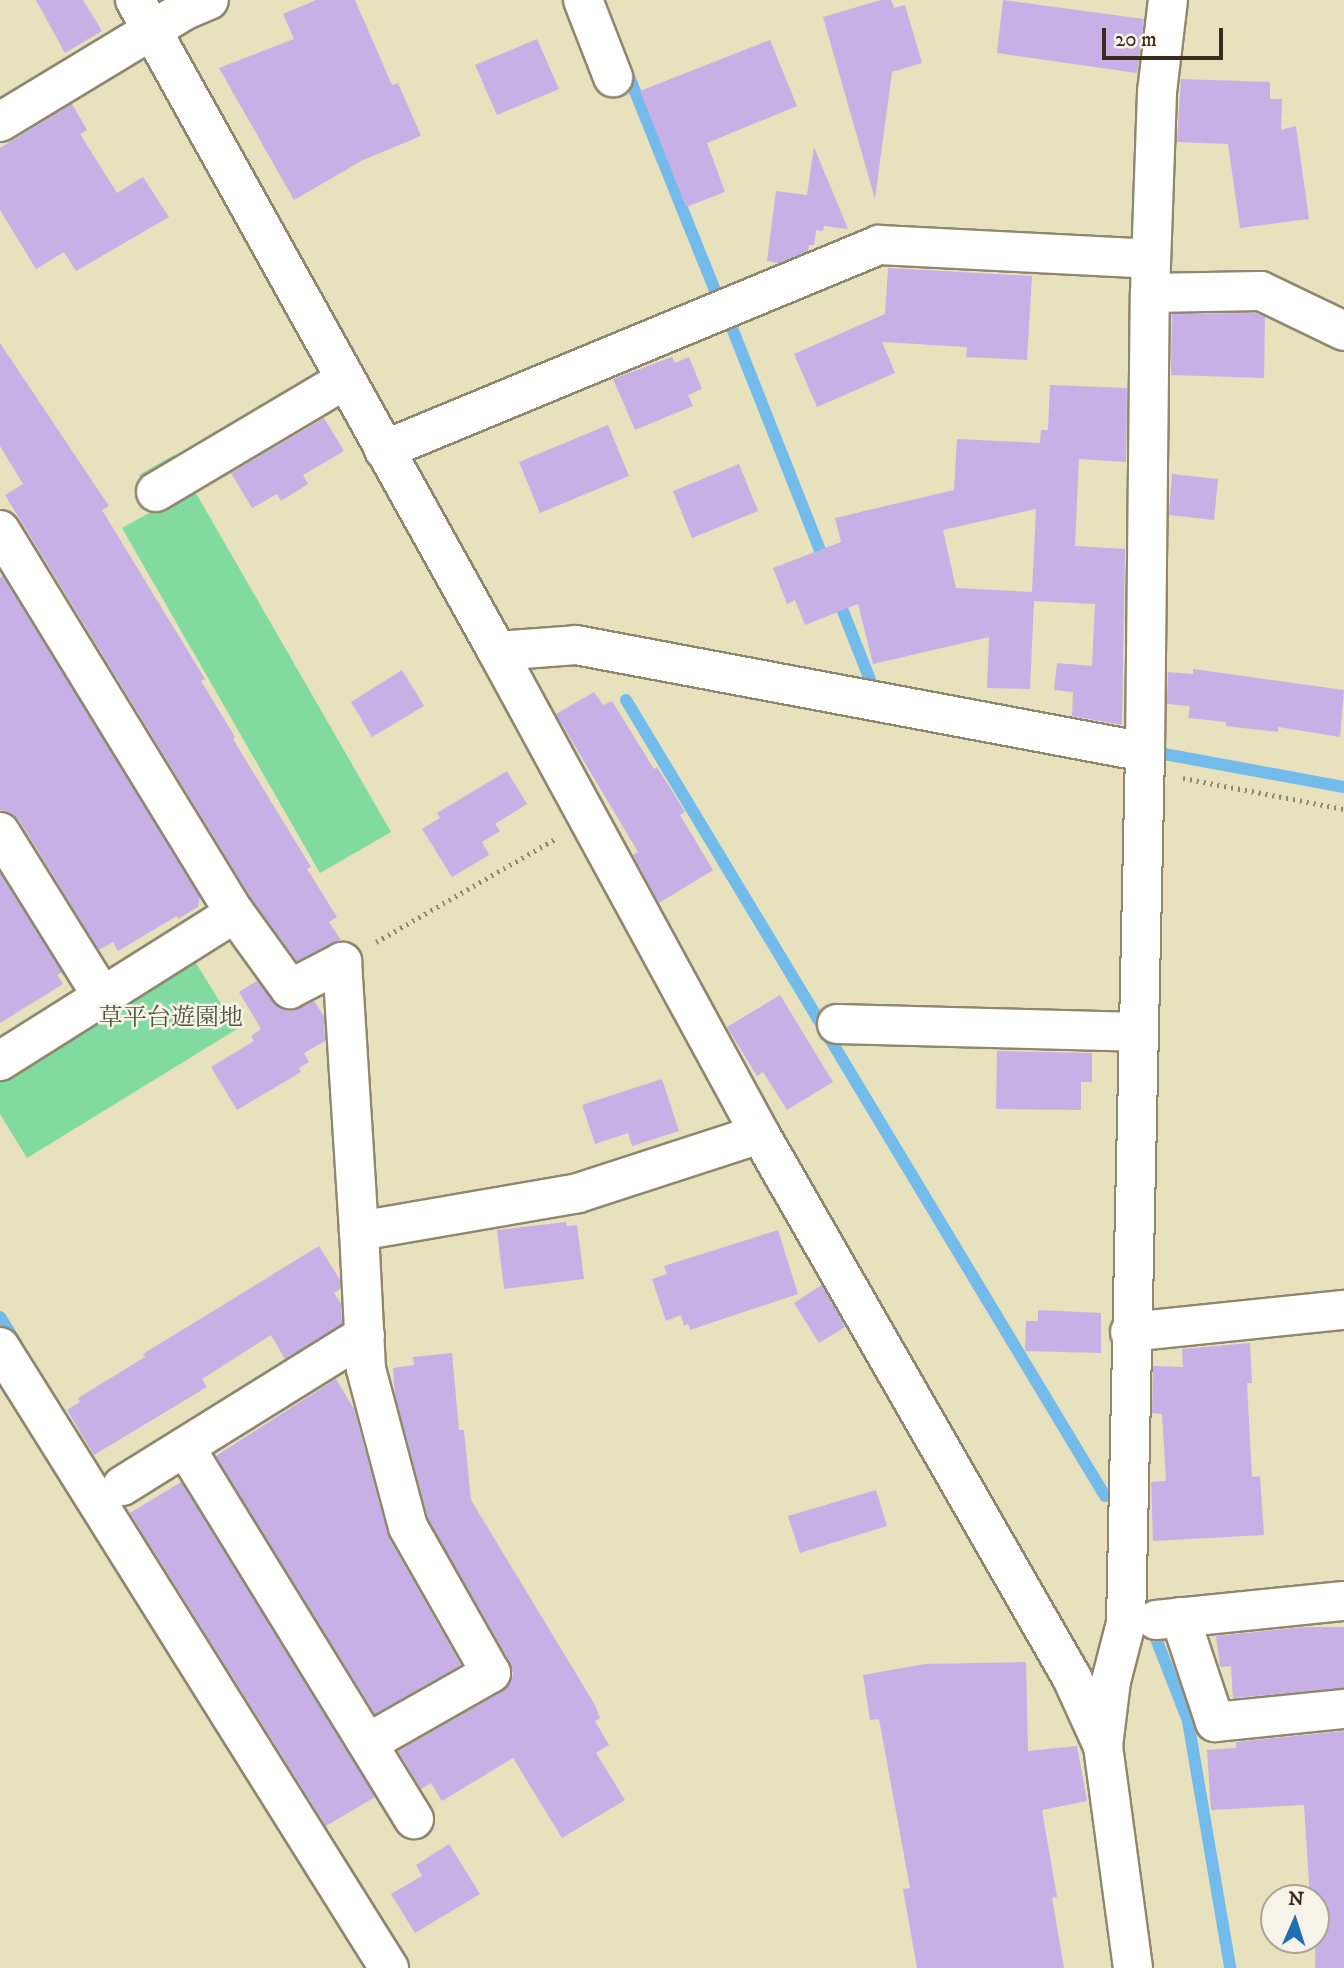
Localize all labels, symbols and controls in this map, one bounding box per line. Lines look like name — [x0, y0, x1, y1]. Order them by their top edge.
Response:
scale bar — [1106, 14, 1227, 58]
text: 20 m — [1115, 27, 1157, 53]
park label: 草平台遊園地 — [99, 1005, 243, 1033]
north arrow — [1260, 1884, 1330, 1954]
text: N — [1288, 1888, 1304, 1911]

